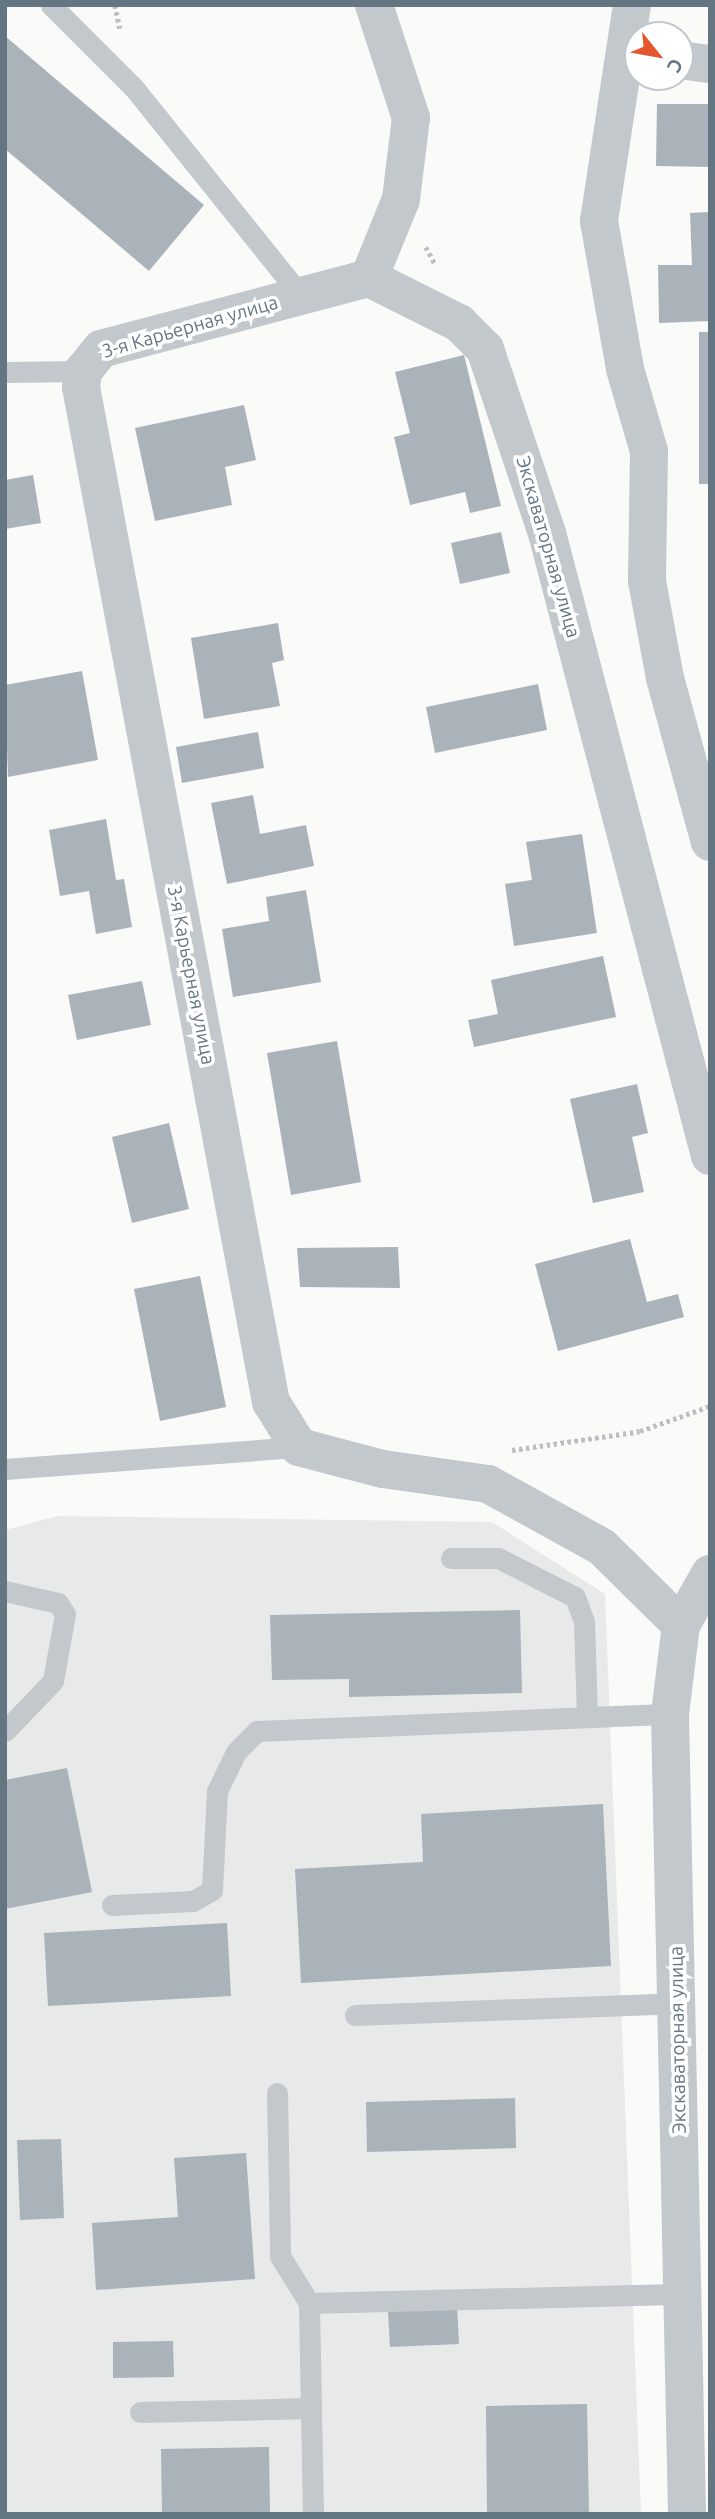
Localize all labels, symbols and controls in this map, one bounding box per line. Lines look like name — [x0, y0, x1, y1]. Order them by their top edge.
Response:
north arrow — [624, 21, 694, 91]
text: С — [663, 55, 688, 77]
street label: 3-я Карьерная улица — [99, 291, 281, 363]
street label: Экскаваторная улица — [511, 454, 585, 640]
street label: 3-я Карьерная улица — [162, 883, 220, 1067]
street label: Экскаваторная улица — [665, 1946, 691, 2134]

